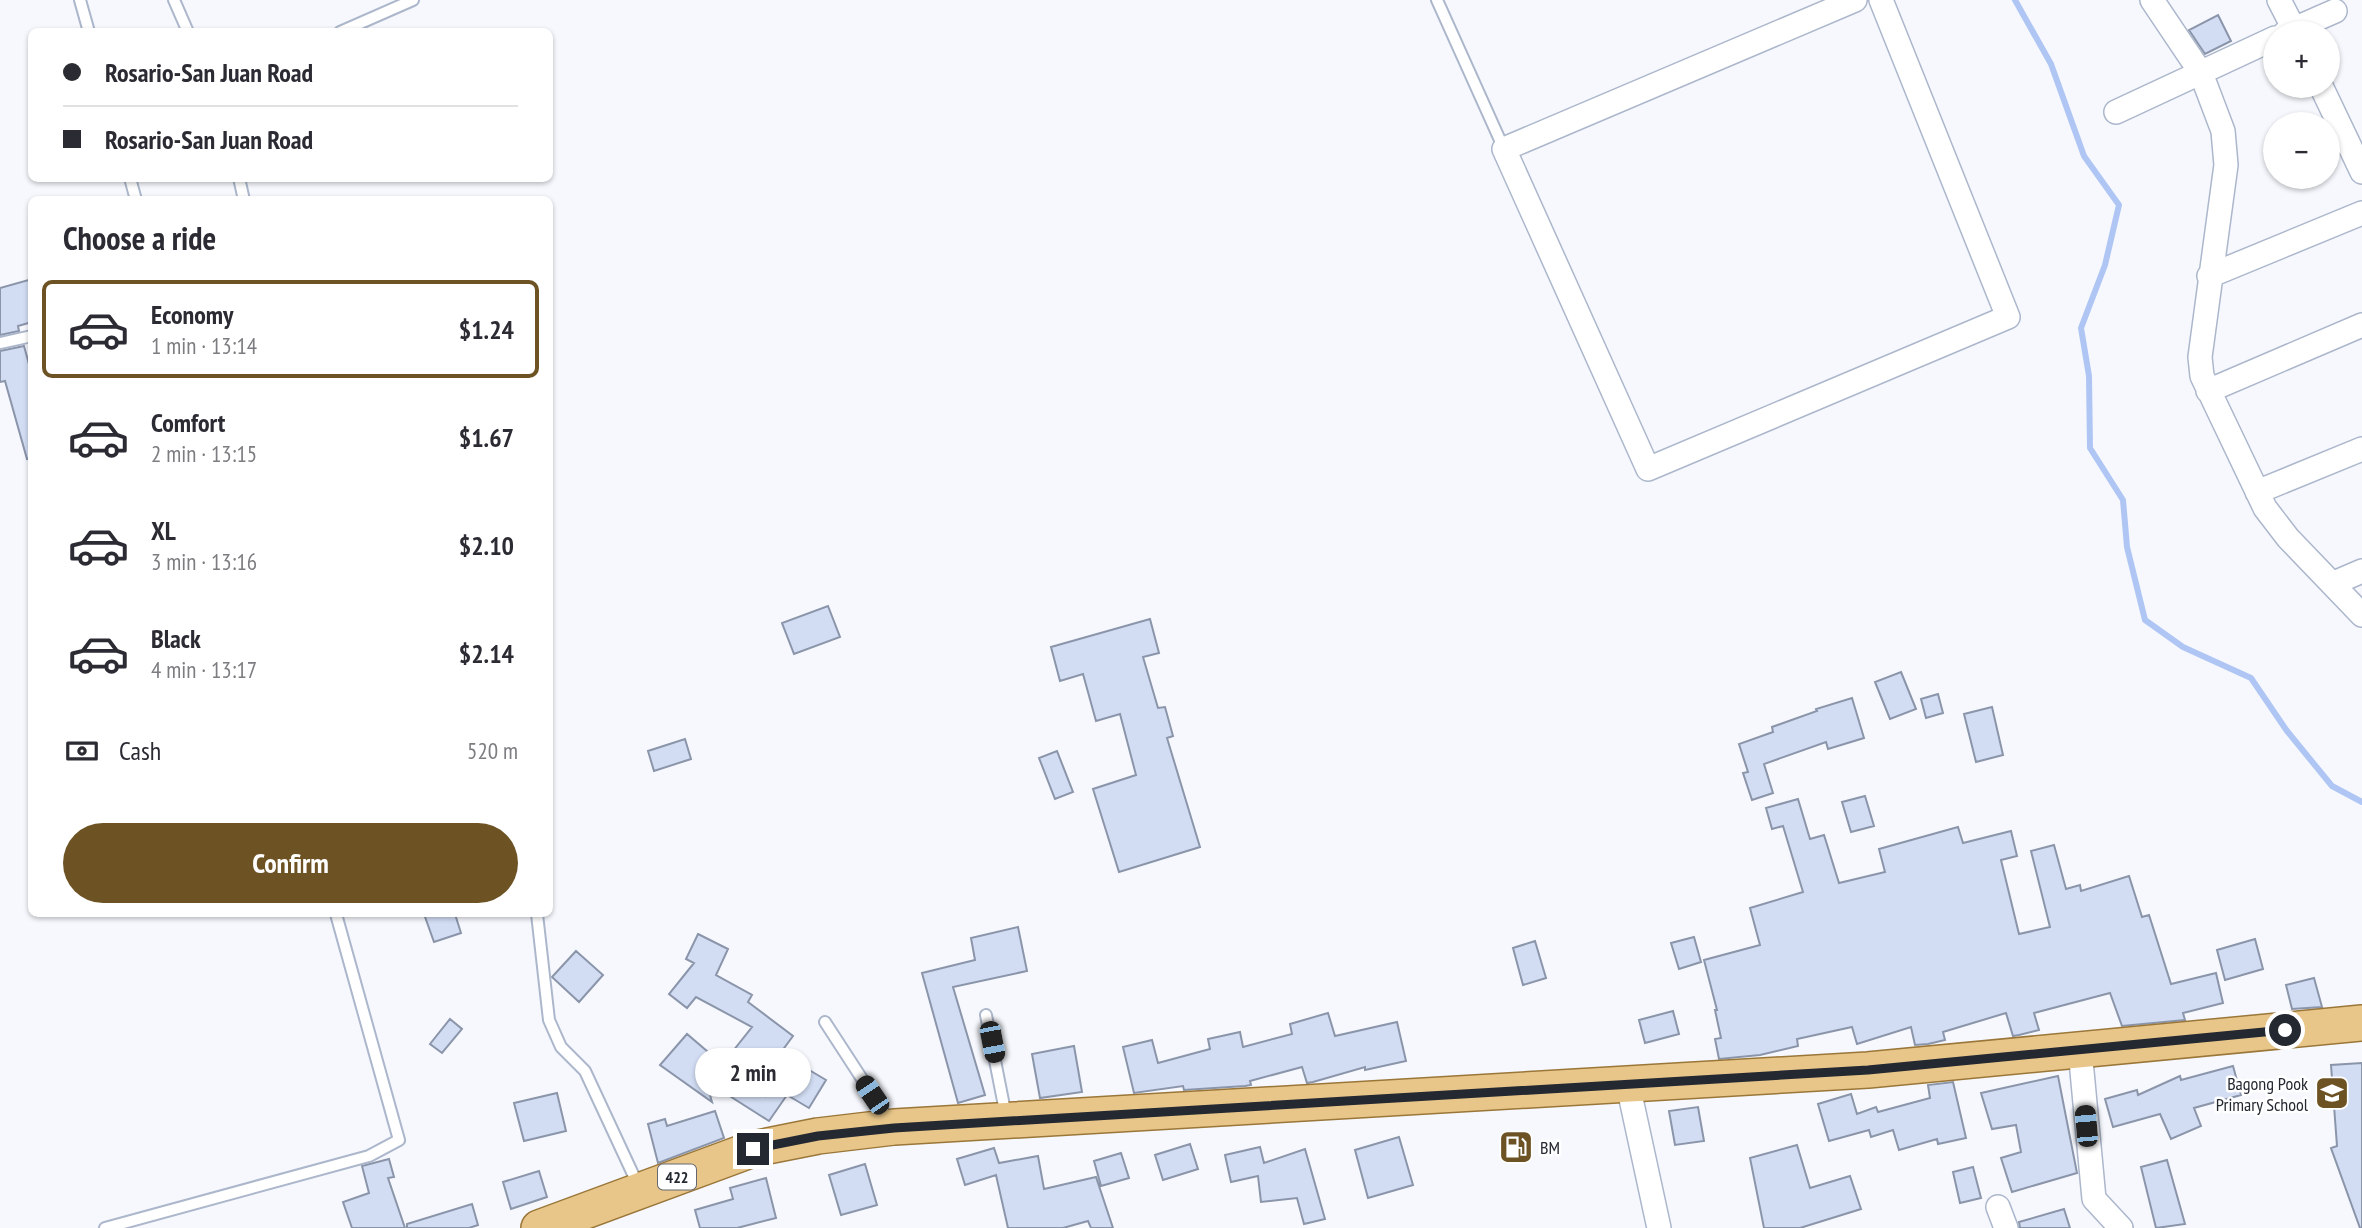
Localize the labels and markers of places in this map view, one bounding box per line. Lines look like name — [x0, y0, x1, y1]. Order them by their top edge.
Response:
place label: Bagong Pook Primary School — [2216, 1072, 2309, 1116]
school or university icon: Bagong Pook Primary School — [2313, 1074, 2351, 1112]
fuel station icon: BM — [1497, 1128, 1535, 1166]
place label: BM — [1540, 1136, 1560, 1159]

